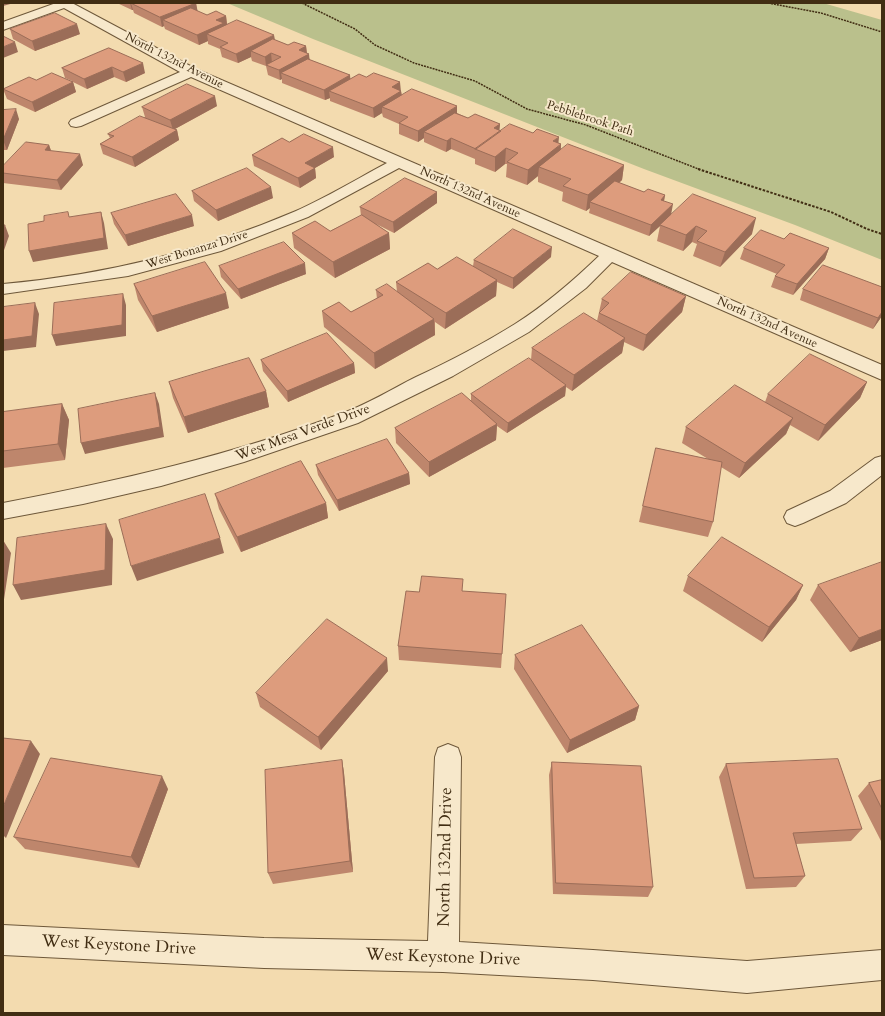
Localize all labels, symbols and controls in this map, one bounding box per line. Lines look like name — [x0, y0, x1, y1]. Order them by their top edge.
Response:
street label: North 132nd Avenue — [122, 30, 226, 92]
street label: Pebblebrook Path — [545, 98, 635, 140]
street label: North 132nd Avenue — [418, 164, 522, 222]
street label: West Bonanza Drive — [144, 228, 250, 272]
street label: North 132nd Avenue — [715, 294, 819, 352]
street label: West Mesa Verde Drive — [233, 401, 373, 465]
street label: North 132nd Drive — [435, 787, 457, 927]
street label: West Keystone Drive — [41, 932, 197, 960]
street label: West Keystone Drive — [365, 945, 521, 971]

